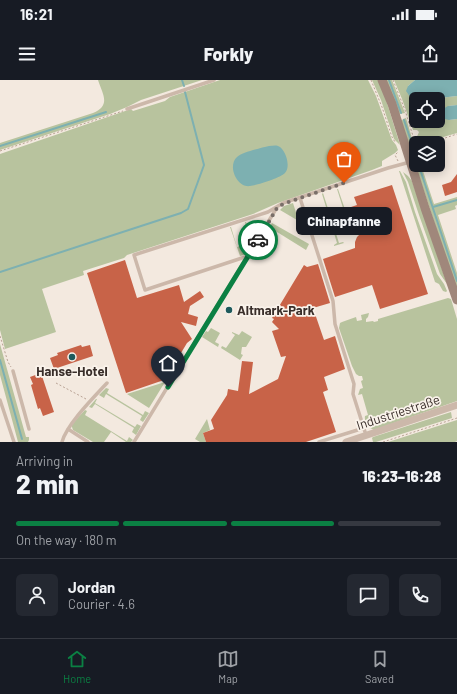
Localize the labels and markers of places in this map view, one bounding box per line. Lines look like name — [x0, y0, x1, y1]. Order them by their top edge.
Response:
pin — [327, 142, 361, 183]
callout: Chinapfanne — [296, 207, 392, 235]
place label: Altmark-Park — [237, 302, 315, 318]
marker: Altmark-Park — [224, 305, 234, 315]
pin — [151, 346, 185, 387]
marker: Hanse-Hotel — [67, 352, 77, 362]
place label: Hanse-Hotel — [36, 363, 108, 379]

